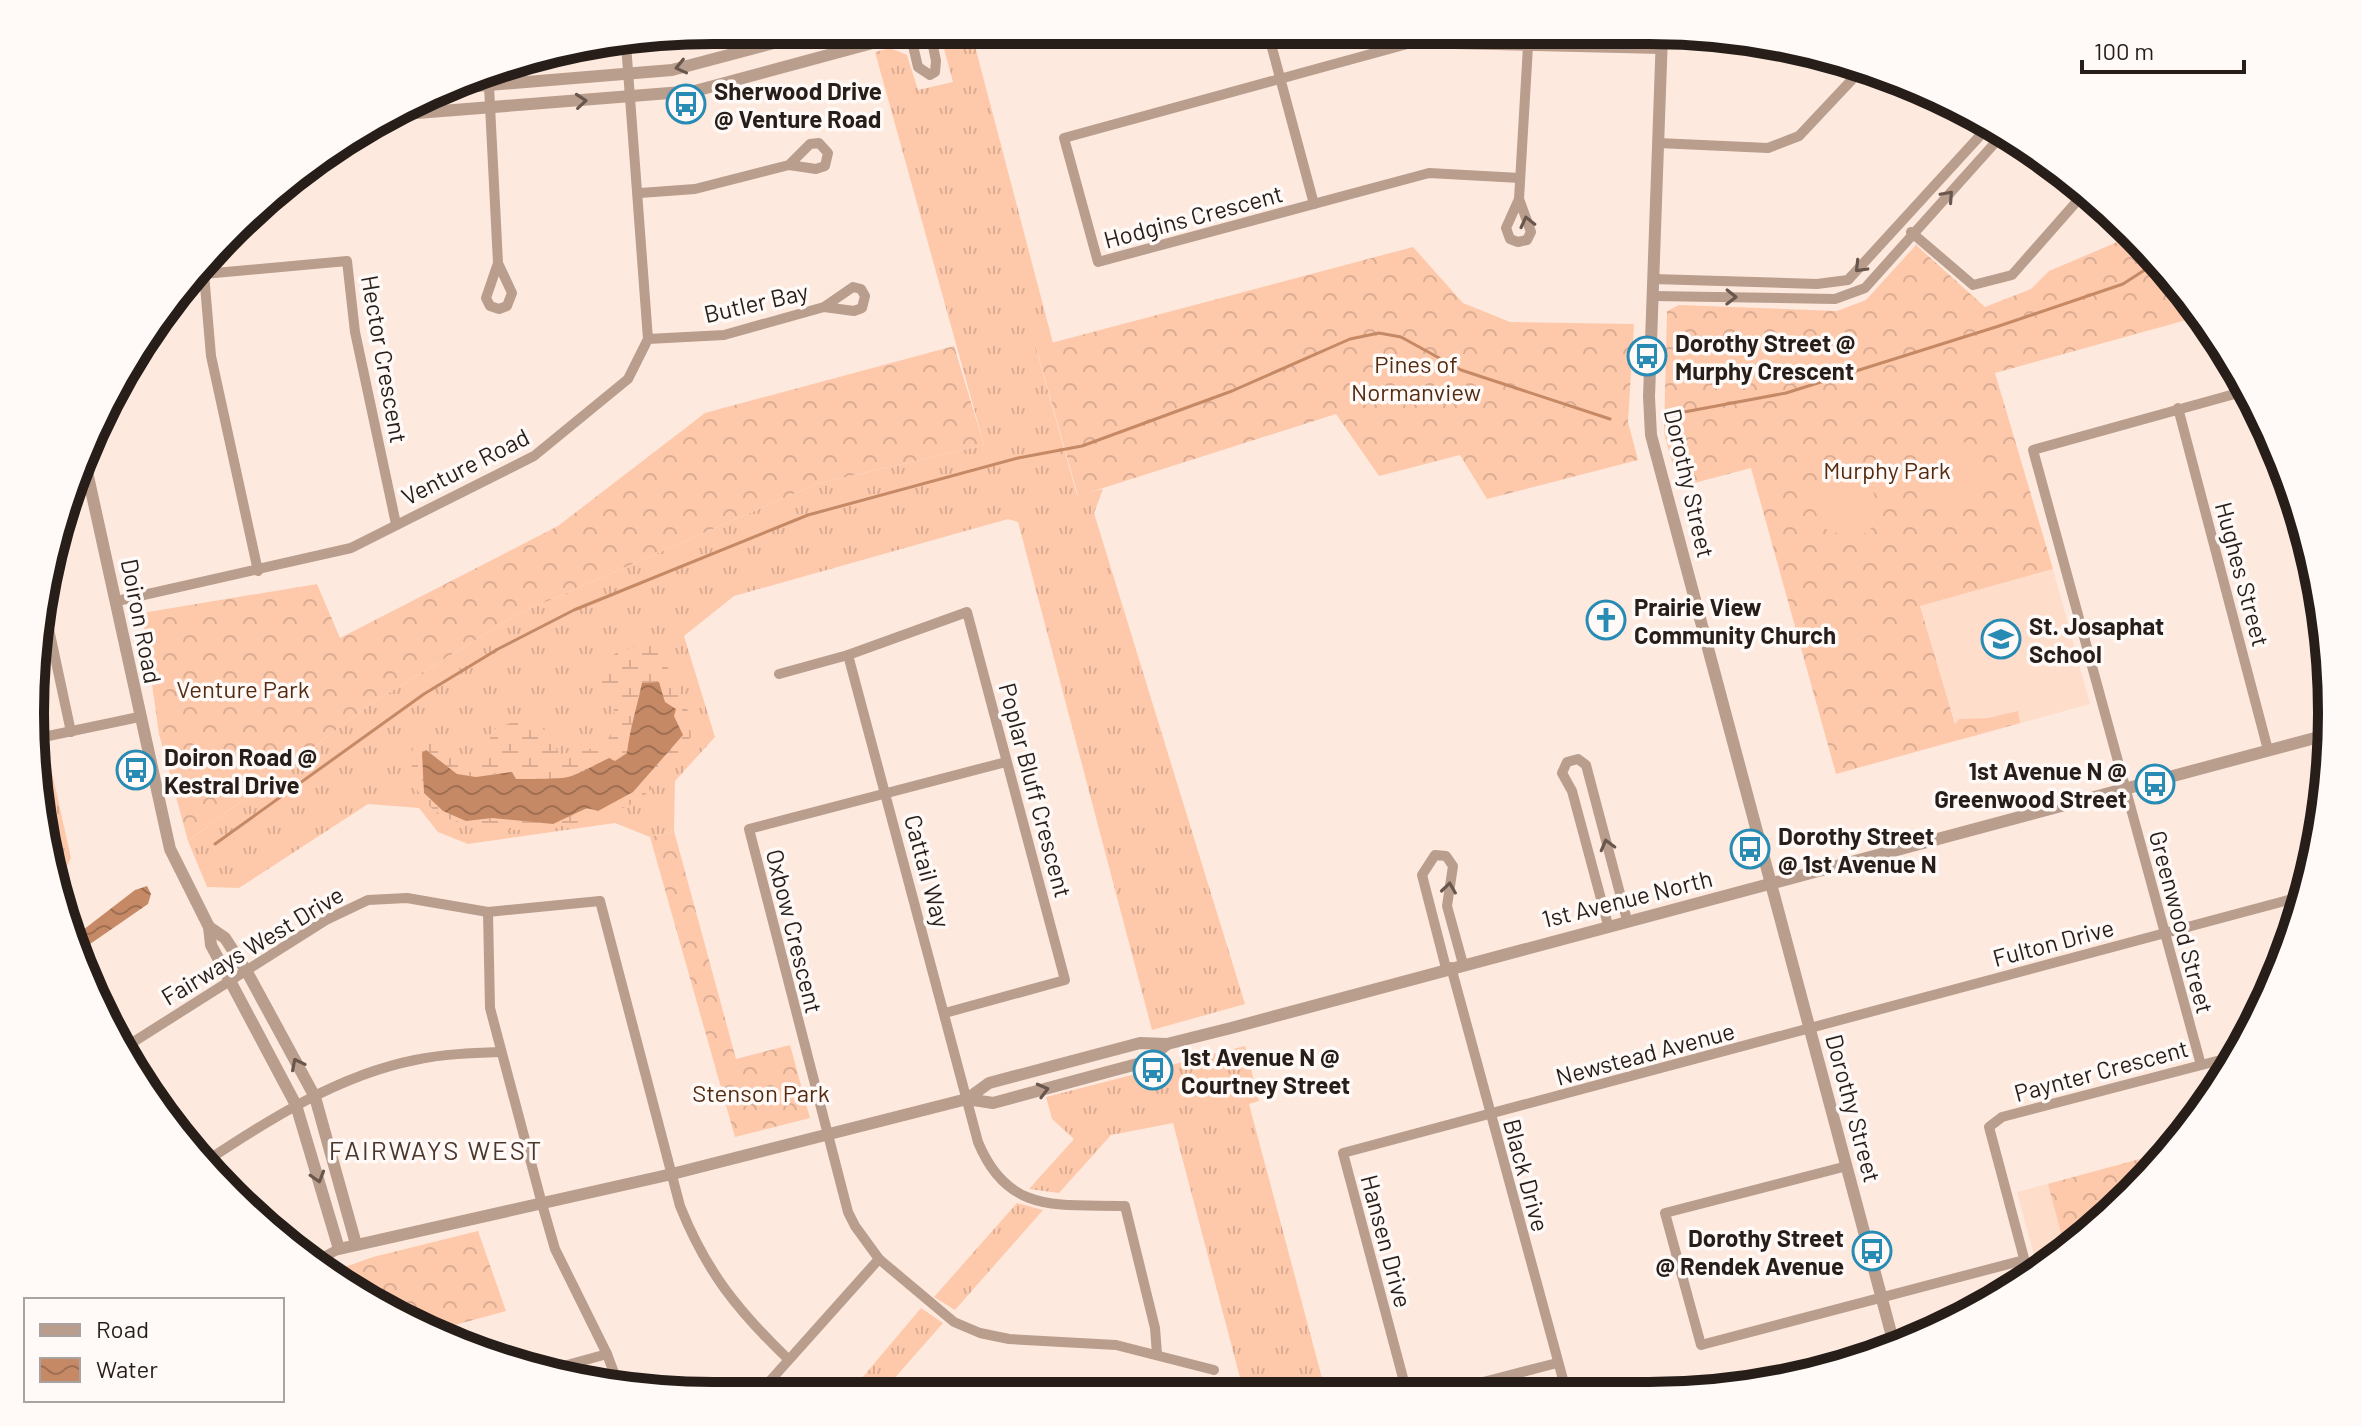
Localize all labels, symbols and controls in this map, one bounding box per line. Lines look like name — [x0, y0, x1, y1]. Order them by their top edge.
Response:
scale bar — [2082, 24, 2244, 74]
text: 100 m — [2094, 36, 2154, 65]
one-way arrow — [674, 58, 688, 75]
place label: Sherwood Drive @ Venture Road — [714, 76, 882, 133]
bus stop icon: Sherwood Drive @ Venture Road — [665, 83, 707, 125]
one-way arrow — [575, 93, 588, 110]
street label: Hodgins Crescent — [1100, 178, 1286, 254]
one-way arrow — [1938, 191, 1953, 205]
one-way arrow — [1519, 216, 1536, 230]
one-way arrow — [1855, 258, 1869, 272]
street label: Hector Crescent — [356, 273, 414, 445]
street label: Butler Bay — [701, 276, 811, 328]
one-way arrow — [1725, 288, 1738, 305]
place label: Dorothy Street @ Murphy Crescent — [1675, 328, 1856, 385]
bus stop icon: Dorothy Street @ Murphy Crescent — [1626, 335, 1668, 377]
park label: Pines of Normanview — [1351, 349, 1481, 406]
street label: Dorothy Street — [1659, 406, 1721, 560]
street label: Venture Road — [396, 421, 534, 511]
park label: Murphy Park — [1823, 455, 1951, 484]
street label: Hughes Street — [2210, 498, 2276, 650]
street label: Doiron Road — [116, 556, 168, 686]
place label: Prairie View Community Church — [1634, 592, 1836, 649]
church icon: Prairie View Community Church — [1585, 599, 1627, 641]
place label: St. Josaphat School — [2029, 611, 2164, 668]
school or university icon: St. Josaphat School — [1980, 618, 2022, 660]
park label: Venture Park — [176, 674, 310, 703]
street label: Poplar Bluff Crescent — [993, 680, 1079, 900]
place label: Doiron Road @ Kestral Drive — [164, 742, 317, 799]
bus stop icon: Doiron Road @ Kestral Drive — [115, 749, 157, 791]
place label: 1st Avenue N @ Greenwood Street — [1934, 756, 2127, 813]
bus stop icon: 1st Avenue N @ Greenwood Street — [2134, 763, 2176, 805]
street label: Cattail Way — [899, 811, 957, 931]
place label: Dorothy Street @ 1st Avenue N — [1778, 821, 1937, 878]
street label: Greenwood Street — [2144, 827, 2220, 1017]
bus stop icon: Dorothy Street @ 1st Avenue N — [1729, 828, 1771, 870]
one-way arrow — [1600, 838, 1617, 852]
street label: Oxbow Crescent — [761, 846, 829, 1016]
street label: 1st Avenue North — [1539, 863, 1715, 933]
street label: Fairways West Drive — [156, 879, 348, 1011]
one-way arrow — [1441, 881, 1458, 894]
street label: Fulton Drive — [1989, 912, 2117, 972]
street label: Newstead Avenue — [1552, 1015, 1738, 1091]
street label: Dorothy Street — [1820, 1031, 1888, 1185]
street label: Paynter Crescent — [2011, 1033, 2191, 1107]
place label: 1st Avenue N @ Courtney Street — [1181, 1042, 1350, 1099]
bus stop icon: 1st Avenue N @ Courtney Street — [1132, 1049, 1174, 1091]
one-way arrow — [292, 1057, 307, 1072]
park label: Stenson Park — [692, 1078, 830, 1107]
one-way arrow — [1036, 1082, 1049, 1099]
street label: Black Drive — [1498, 1115, 1556, 1235]
district label: FAIRWAYS WEST — [329, 1134, 543, 1165]
one-way arrow — [309, 1169, 325, 1183]
street label: Hansen Drive — [1355, 1171, 1419, 1311]
place label: Dorothy Street @ Rendek Avenue — [1656, 1223, 1844, 1280]
bus stop icon: Dorothy Street @ Rendek Avenue — [1851, 1230, 1893, 1272]
legend — [24, 1298, 284, 1402]
text: Road — [96, 1314, 149, 1343]
text: Water — [96, 1354, 158, 1383]

